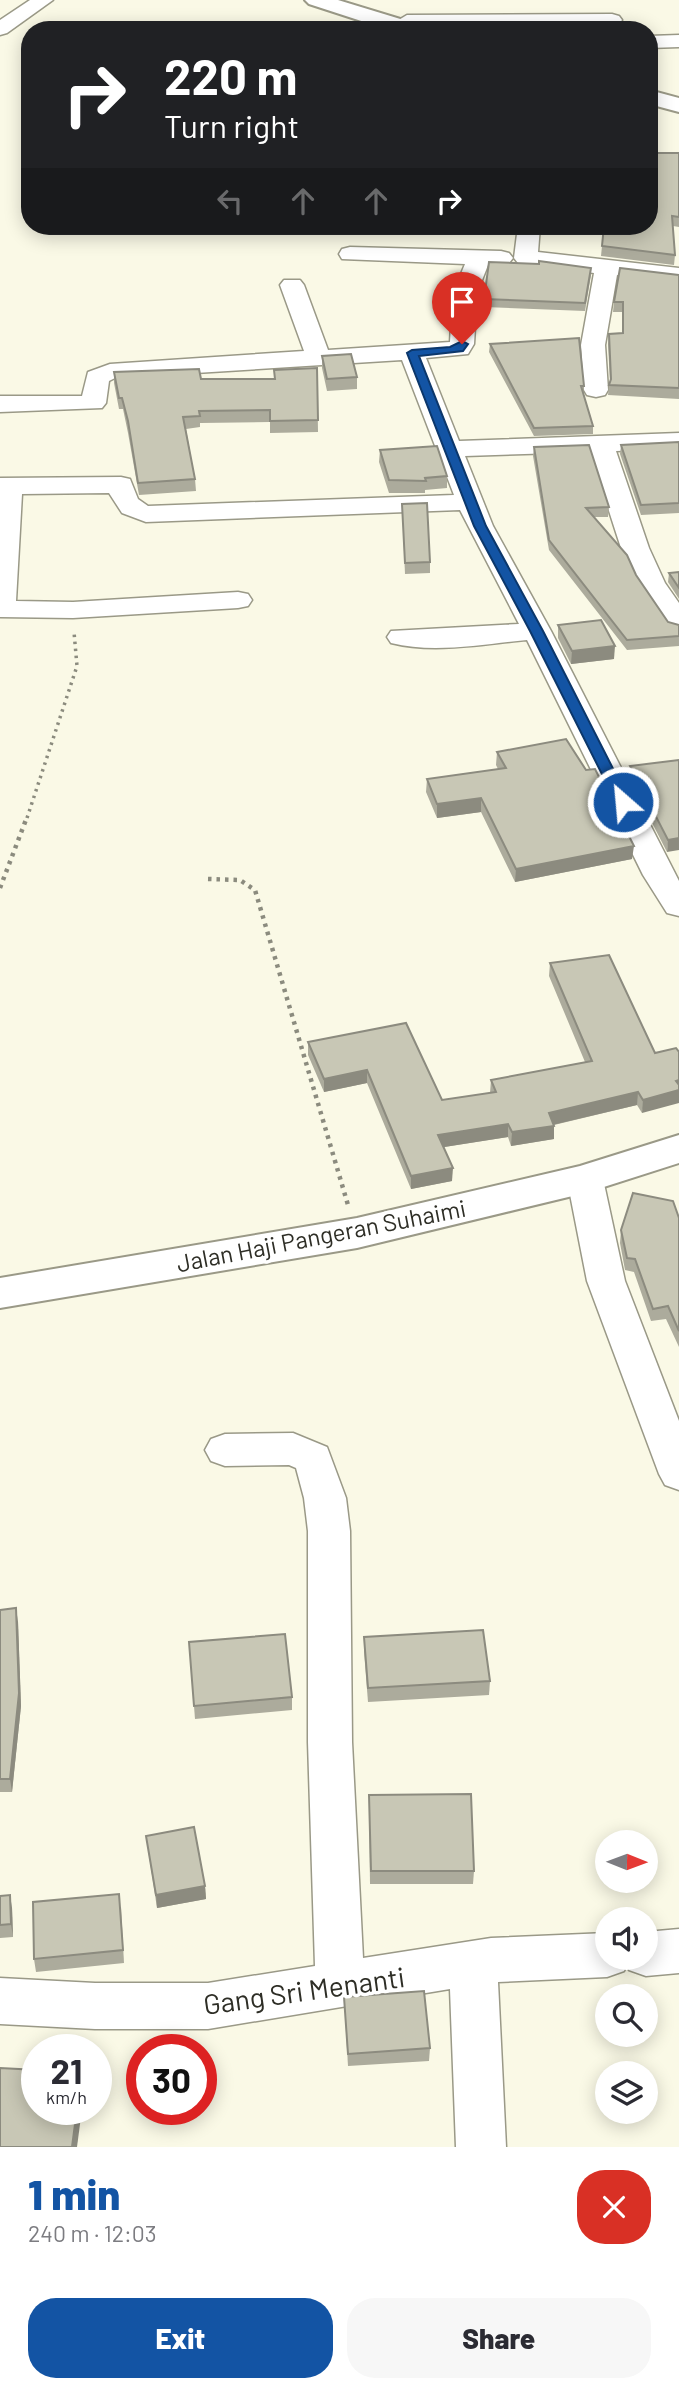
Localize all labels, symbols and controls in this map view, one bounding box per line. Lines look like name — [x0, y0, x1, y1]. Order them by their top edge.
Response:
text: 220 m — [164, 46, 298, 105]
icon: right — [49, 49, 140, 140]
text: Turn right — [164, 106, 299, 144]
icon: left — [211, 182, 249, 220]
icon: ahead — [284, 182, 322, 220]
icon: ahead — [357, 182, 395, 220]
icon: right — [430, 182, 468, 220]
pin — [432, 272, 492, 344]
icon: arrive — [443, 283, 481, 321]
position arrow — [586, 765, 660, 839]
street label: Jalan Haji Pangeran Suhaimi — [174, 1193, 468, 1277]
north arrow — [595, 1830, 658, 1894]
map controls — [595, 1830, 658, 2124]
button: sound — [595, 1907, 658, 1970]
street label: Gang Sri Menanti — [201, 1959, 407, 2021]
button: search — [595, 1984, 658, 2047]
speed limit sign: 30 — [126, 2034, 217, 2125]
text: 21 — [51, 2049, 82, 2091]
button: layers — [595, 2061, 658, 2124]
text: km/h — [46, 2086, 87, 2108]
text: 1 min — [28, 2168, 120, 2218]
button: close — [577, 2170, 651, 2244]
text: 240 m · 12:03 — [28, 2219, 157, 2247]
button: Exit — [28, 2298, 333, 2378]
button: Share — [347, 2298, 651, 2378]

